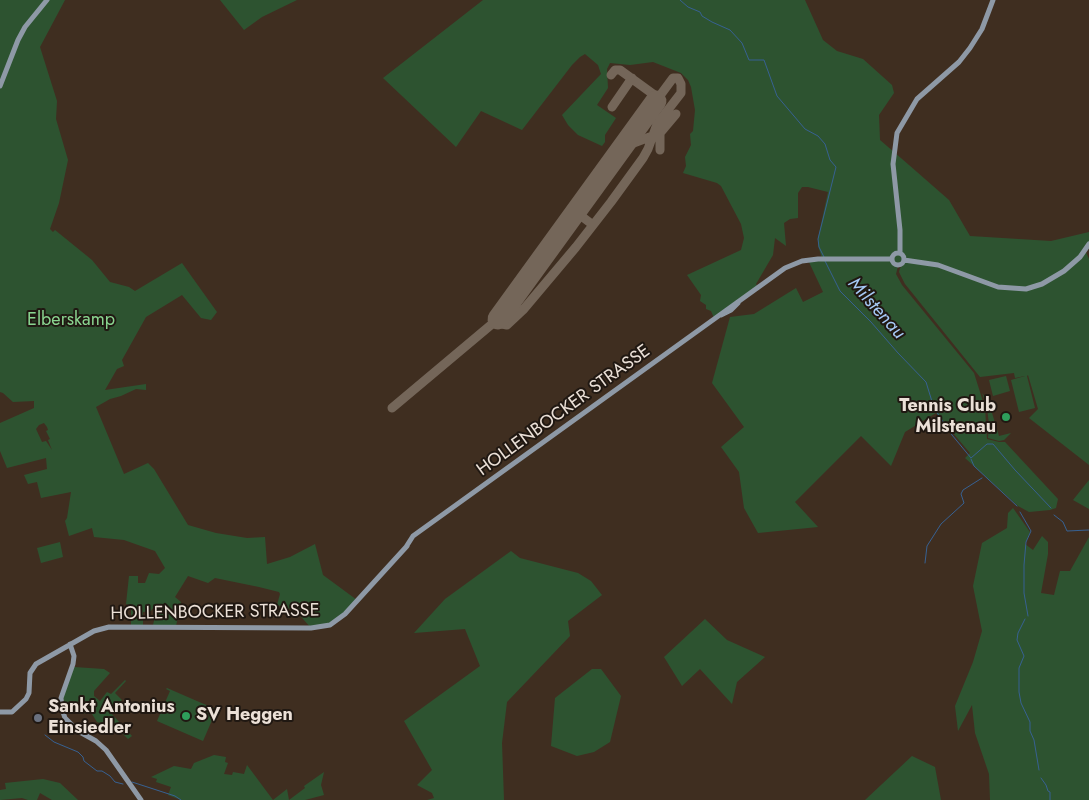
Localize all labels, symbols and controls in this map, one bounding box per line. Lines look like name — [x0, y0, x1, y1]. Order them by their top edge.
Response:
water label: Milstenau — [842, 273, 910, 345]
park label: Elberskamp — [27, 310, 115, 332]
street label: HOLLENBOCKER STRASSE — [473, 341, 655, 481]
place label: Tennis Club Milstenau — [899, 396, 996, 438]
marker: Tennis Club Milstenau — [1000, 411, 1012, 423]
street label: HOLLENBOCKER STRASSE — [110, 600, 320, 626]
place label: Sankt Antonius Einsiedler — [48, 697, 175, 740]
place label: SV Heggen — [196, 705, 293, 727]
marker: SV Heggen — [180, 710, 192, 722]
marker: Sankt Antonius Einsiedler — [32, 712, 44, 724]

